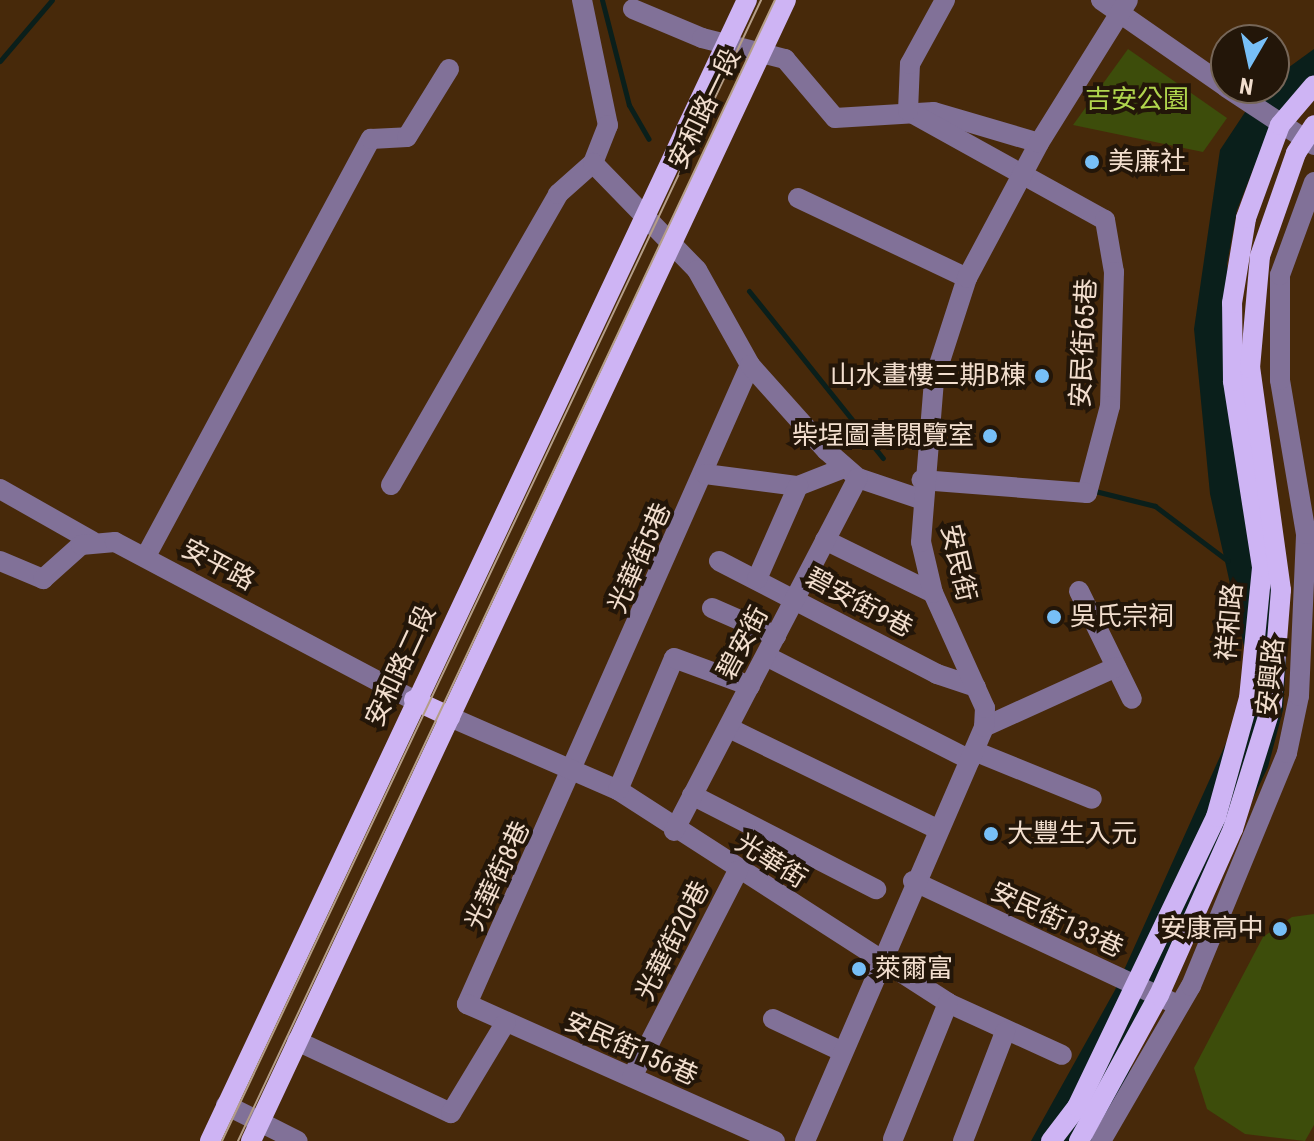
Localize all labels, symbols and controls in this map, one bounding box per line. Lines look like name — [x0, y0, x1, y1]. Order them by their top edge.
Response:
north arrow — [1210, 24, 1290, 104]
street label: 安和路一段 — [662, 44, 748, 174]
text: N — [1238, 73, 1255, 100]
park label: 吉安公園 — [1085, 84, 1189, 116]
place label: 美廉社 — [1108, 146, 1186, 178]
marker: 美廉社 — [1083, 153, 1101, 171]
street label: 安民街65巷 — [1065, 277, 1103, 409]
place label: 山水畫樓三期B棟 — [830, 360, 1026, 392]
marker: 山水畫樓三期B棟 — [1033, 367, 1051, 385]
place label: 柴埕圖書閱覽室 — [792, 420, 974, 452]
marker: 柴埕圖書閱覽室 — [981, 427, 999, 445]
street label: 光華街5巷 — [602, 498, 678, 618]
street label: 安民街 — [934, 521, 982, 605]
street label: 安平路 — [176, 533, 260, 597]
street label: 碧安街9巷 — [800, 562, 918, 644]
street label: 祥和路 — [1211, 582, 1249, 662]
street label: 安和路二段 — [359, 600, 443, 732]
street label: 碧安街 — [711, 601, 775, 685]
place label: 吳氏宗祠 — [1070, 601, 1174, 633]
marker: 吳氏宗祠 — [1045, 608, 1063, 626]
street label: 安興路 — [1251, 637, 1291, 717]
street label: 光華街8巷 — [459, 816, 537, 936]
place label: 大豐生入元 — [1007, 818, 1137, 850]
marker: 大豐生入元 — [982, 825, 1000, 843]
street label: 光華街 — [730, 827, 812, 895]
street label: 光華街20巷 — [630, 876, 716, 1006]
street label: 安民街133巷 — [986, 876, 1128, 964]
place label: 安康高中 — [1160, 913, 1264, 945]
marker: 安康高中 — [1271, 920, 1289, 938]
place label: 萊爾富 — [875, 953, 953, 985]
marker: 萊爾富 — [850, 960, 868, 978]
street label: 安民街156巷 — [560, 1006, 702, 1092]

